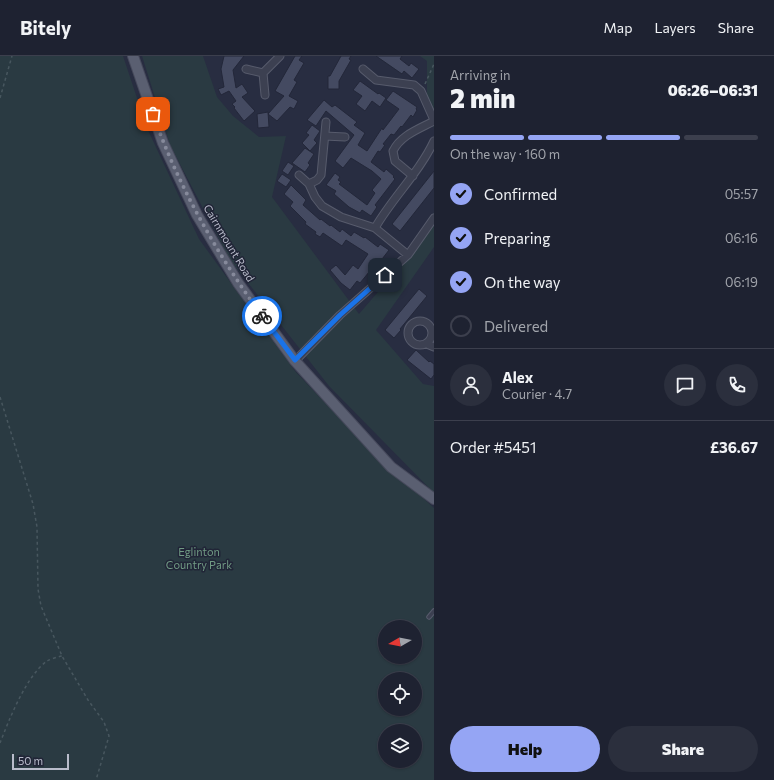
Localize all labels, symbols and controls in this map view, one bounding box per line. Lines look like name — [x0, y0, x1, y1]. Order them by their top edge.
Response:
text: Bitely — [20, 16, 71, 39]
text: Map — [604, 19, 632, 36]
text: Layers — [654, 19, 696, 36]
text: Share — [718, 19, 754, 36]
text: Arriving in — [450, 67, 510, 83]
text: 06:26–06:31 — [668, 81, 758, 99]
text: 2 min — [450, 82, 515, 113]
pin — [136, 97, 170, 131]
icon: bag — [142, 103, 164, 125]
text: On the way · 160 m — [450, 146, 560, 162]
icon: check — [450, 183, 472, 205]
text: Confirmed — [484, 185, 557, 203]
text: 05:57 — [725, 186, 758, 202]
street label: Cairnmount Road — [201, 202, 258, 284]
icon: check — [450, 227, 472, 249]
text: Preparing — [484, 229, 550, 247]
text: 06:16 — [725, 230, 758, 246]
pin — [368, 258, 402, 292]
icon: home — [374, 264, 396, 286]
icon: check — [450, 271, 472, 293]
text: On the way — [484, 273, 561, 291]
text: 06:19 — [725, 274, 758, 290]
courier — [242, 296, 282, 336]
icon: bike — [251, 305, 273, 327]
text: Delivered — [484, 317, 548, 335]
button: person — [450, 364, 492, 406]
button: chat — [664, 364, 706, 406]
button: phone — [716, 364, 758, 406]
text: Alex — [502, 368, 533, 386]
text: Courier · 4.7 — [502, 386, 572, 402]
text: Order #5451 — [450, 438, 536, 456]
text: £36.67 — [710, 438, 758, 456]
park label: Eglinton Country Park — [166, 545, 232, 571]
north arrow — [378, 620, 422, 664]
map controls — [378, 620, 422, 768]
button: locate — [378, 672, 422, 716]
button: layers — [378, 724, 422, 768]
button: Help — [450, 726, 600, 772]
button: Share — [608, 726, 758, 772]
scale bar — [12, 752, 69, 771]
text: 50 m — [18, 754, 43, 767]

